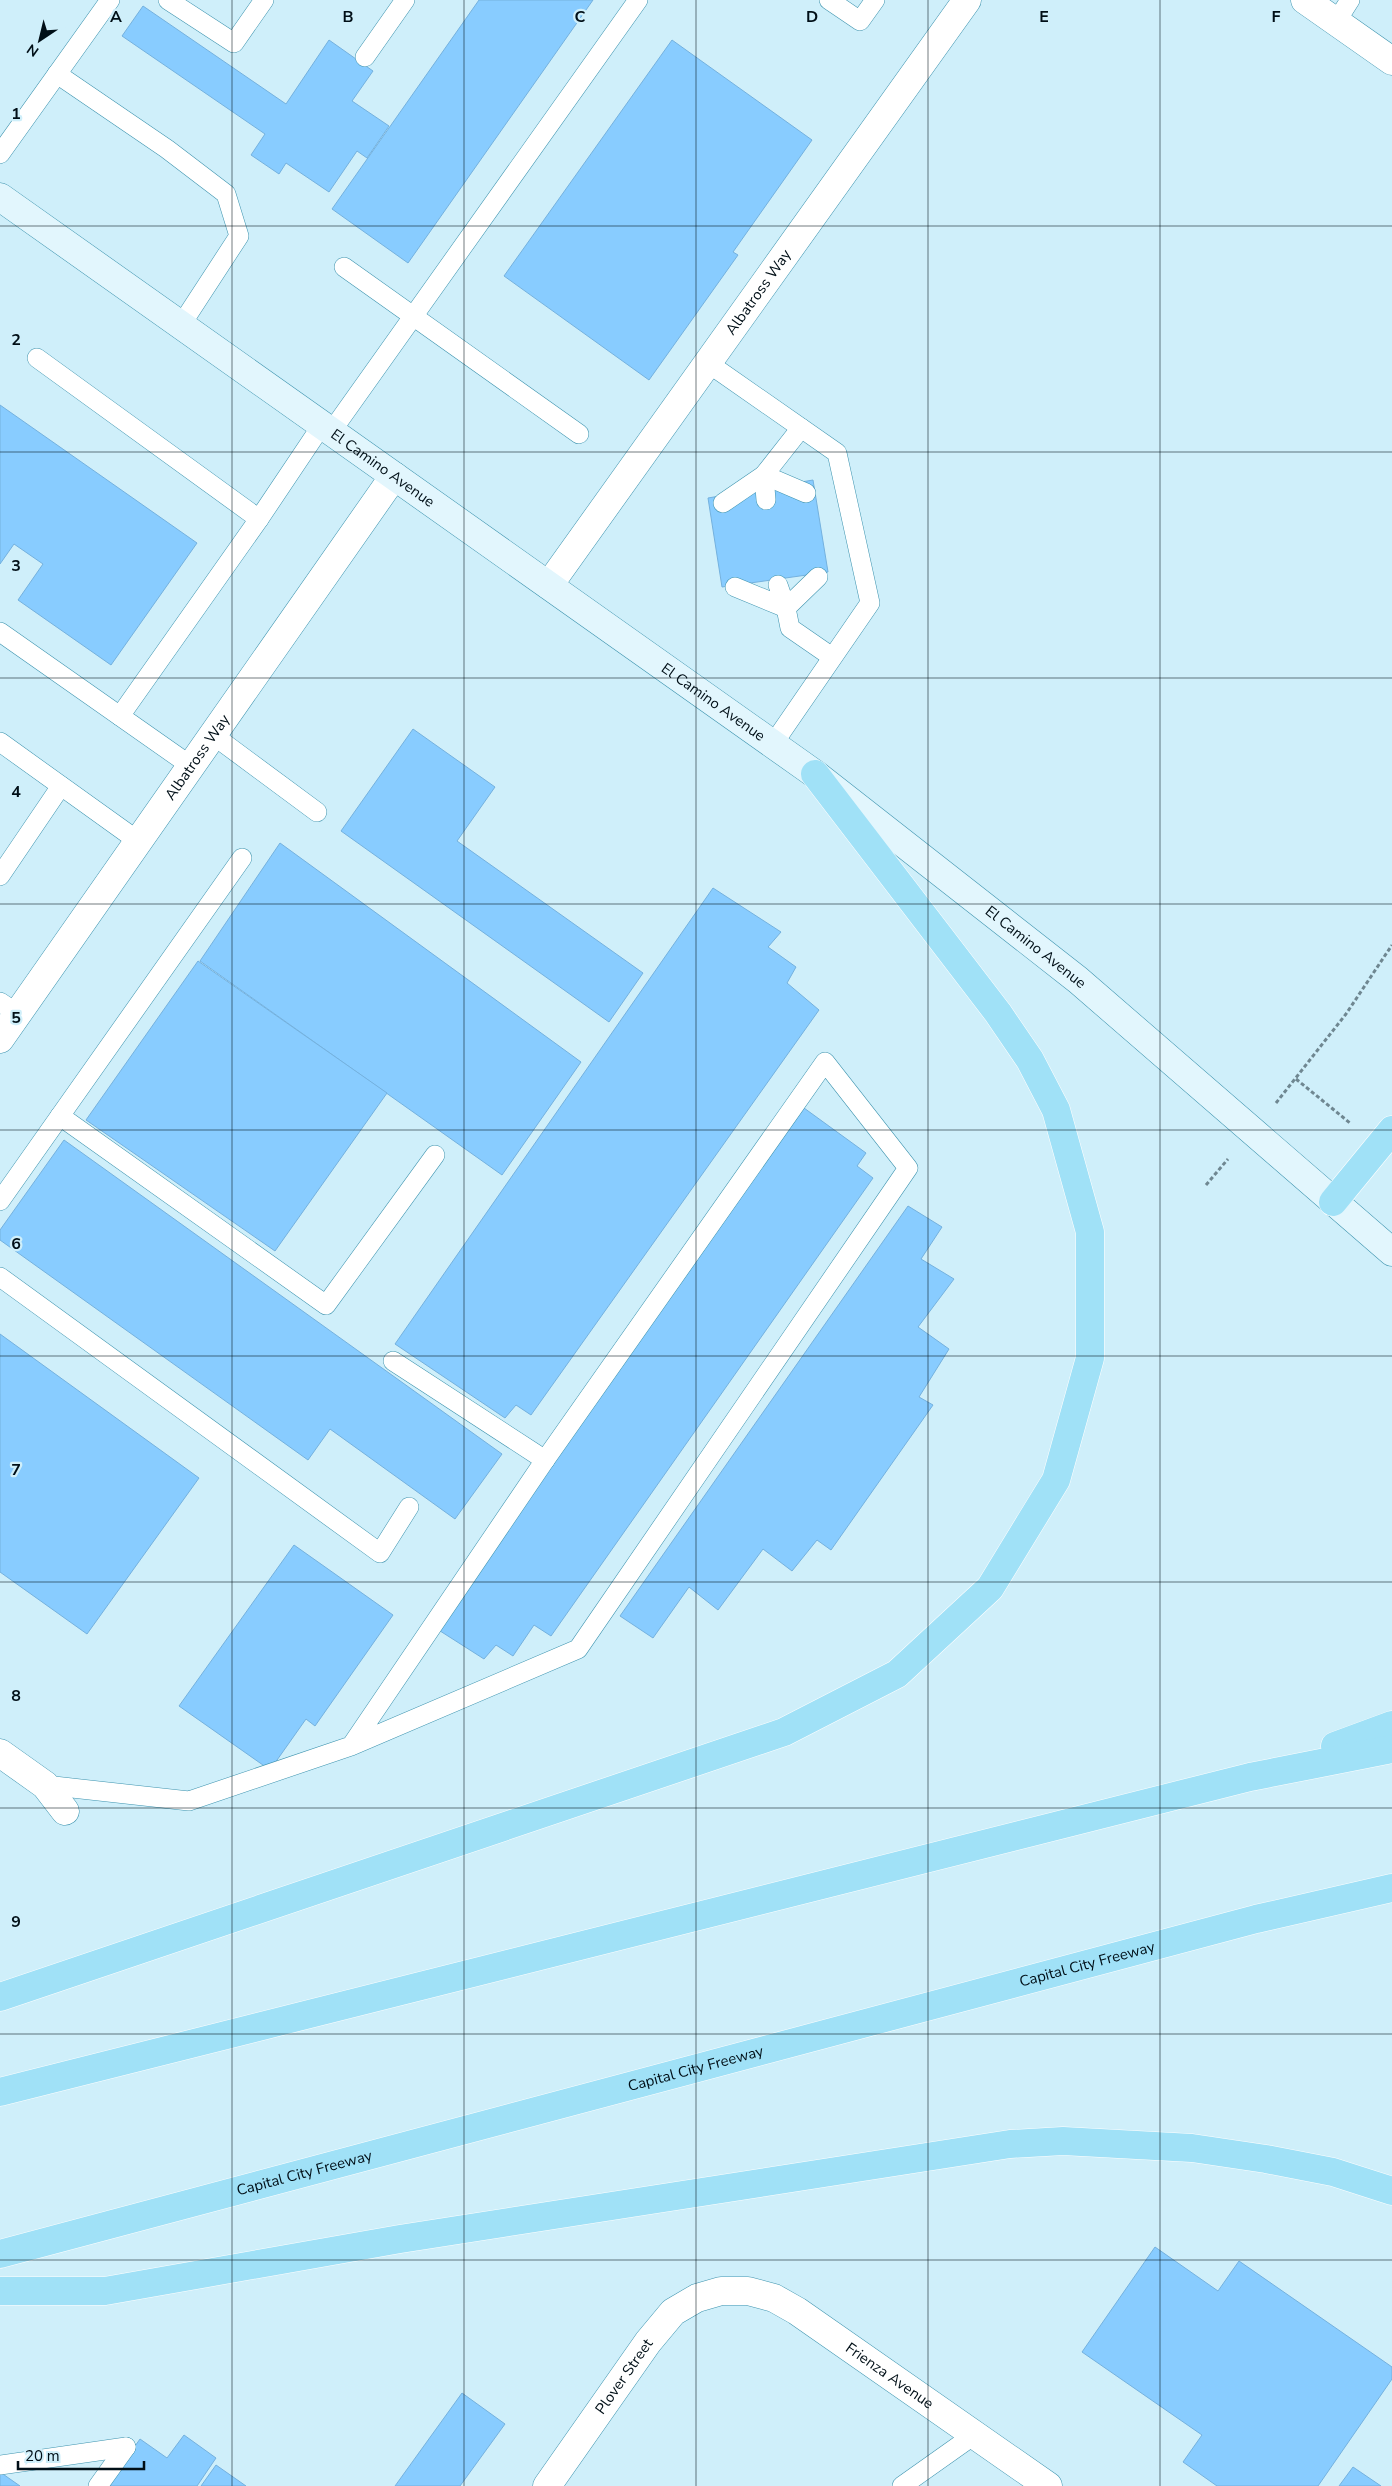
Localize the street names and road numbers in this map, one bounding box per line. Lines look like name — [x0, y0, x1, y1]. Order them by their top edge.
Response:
street label: Albatross Way — [721, 245, 796, 339]
street label: El Camino Avenue — [327, 424, 439, 512]
street label: El Camino Avenue — [657, 658, 769, 746]
street label: Albatross Way — [160, 710, 234, 804]
street label: El Camino Avenue — [981, 901, 1091, 993]
street label: Capital City Freeway — [1017, 1936, 1157, 1992]
street label: Capital City Freeway — [626, 2041, 766, 2096]
street label: Capital City Freeway — [234, 2145, 375, 2200]
street label: Plover Street — [591, 2334, 658, 2418]
street label: Frienza Avenue — [842, 2338, 938, 2413]

